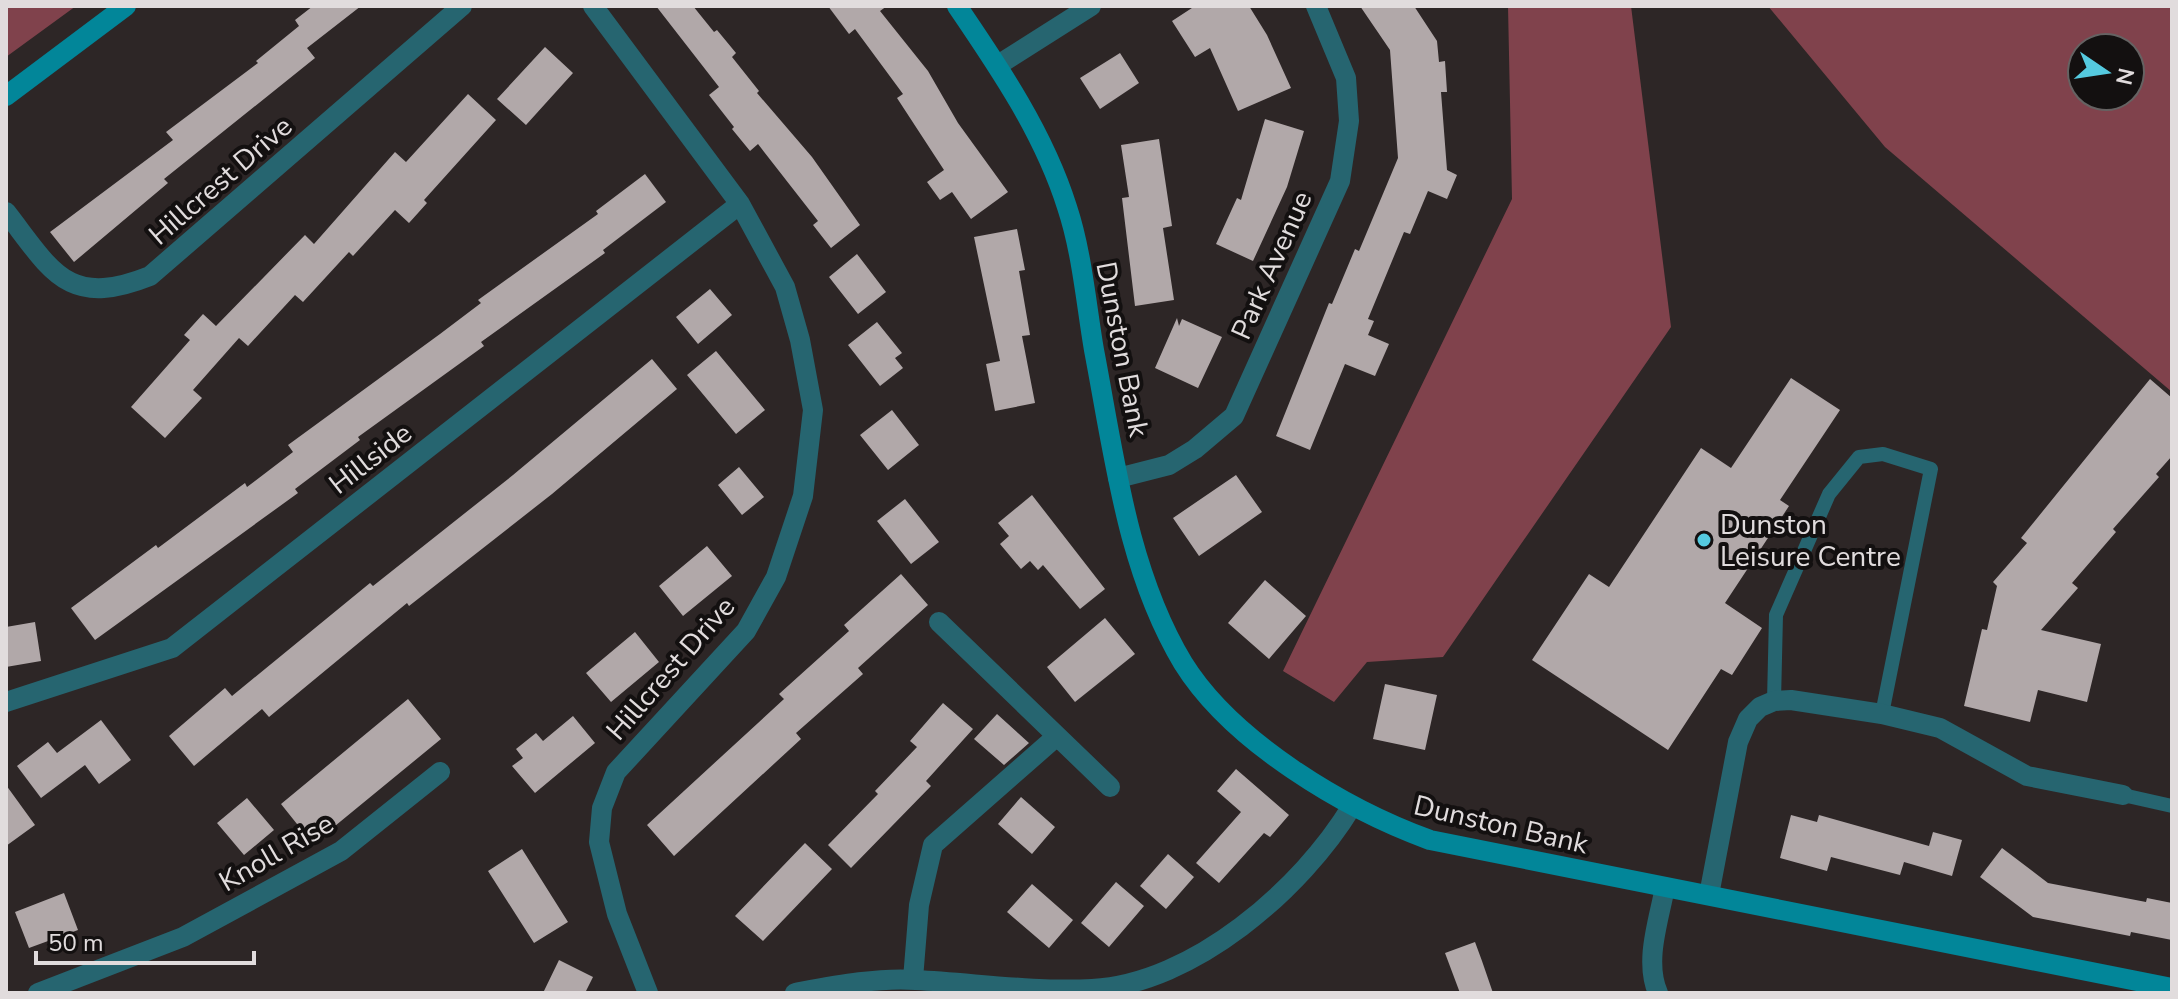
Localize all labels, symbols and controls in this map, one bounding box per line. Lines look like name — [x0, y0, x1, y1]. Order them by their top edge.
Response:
north arrow — [2066, 32, 2146, 112]
text: N — [2108, 65, 2141, 88]
street label: Hillcrest Drive — [141, 108, 301, 254]
street label: Park Avenue — [1222, 185, 1321, 345]
street label: Dunston Bank — [1086, 258, 1158, 441]
street label: Hillside — [321, 414, 420, 503]
place label: Dunston Leisure Centre — [1720, 506, 1901, 576]
marker: Dunston Leisure Centre — [1695, 531, 1713, 549]
street label: Hillcrest Drive — [598, 589, 744, 749]
street label: Dunston Bank — [1410, 786, 1593, 864]
street label: Knoll Rise — [212, 805, 341, 901]
scale bar — [36, 915, 254, 965]
text: 50 m — [48, 927, 104, 959]

